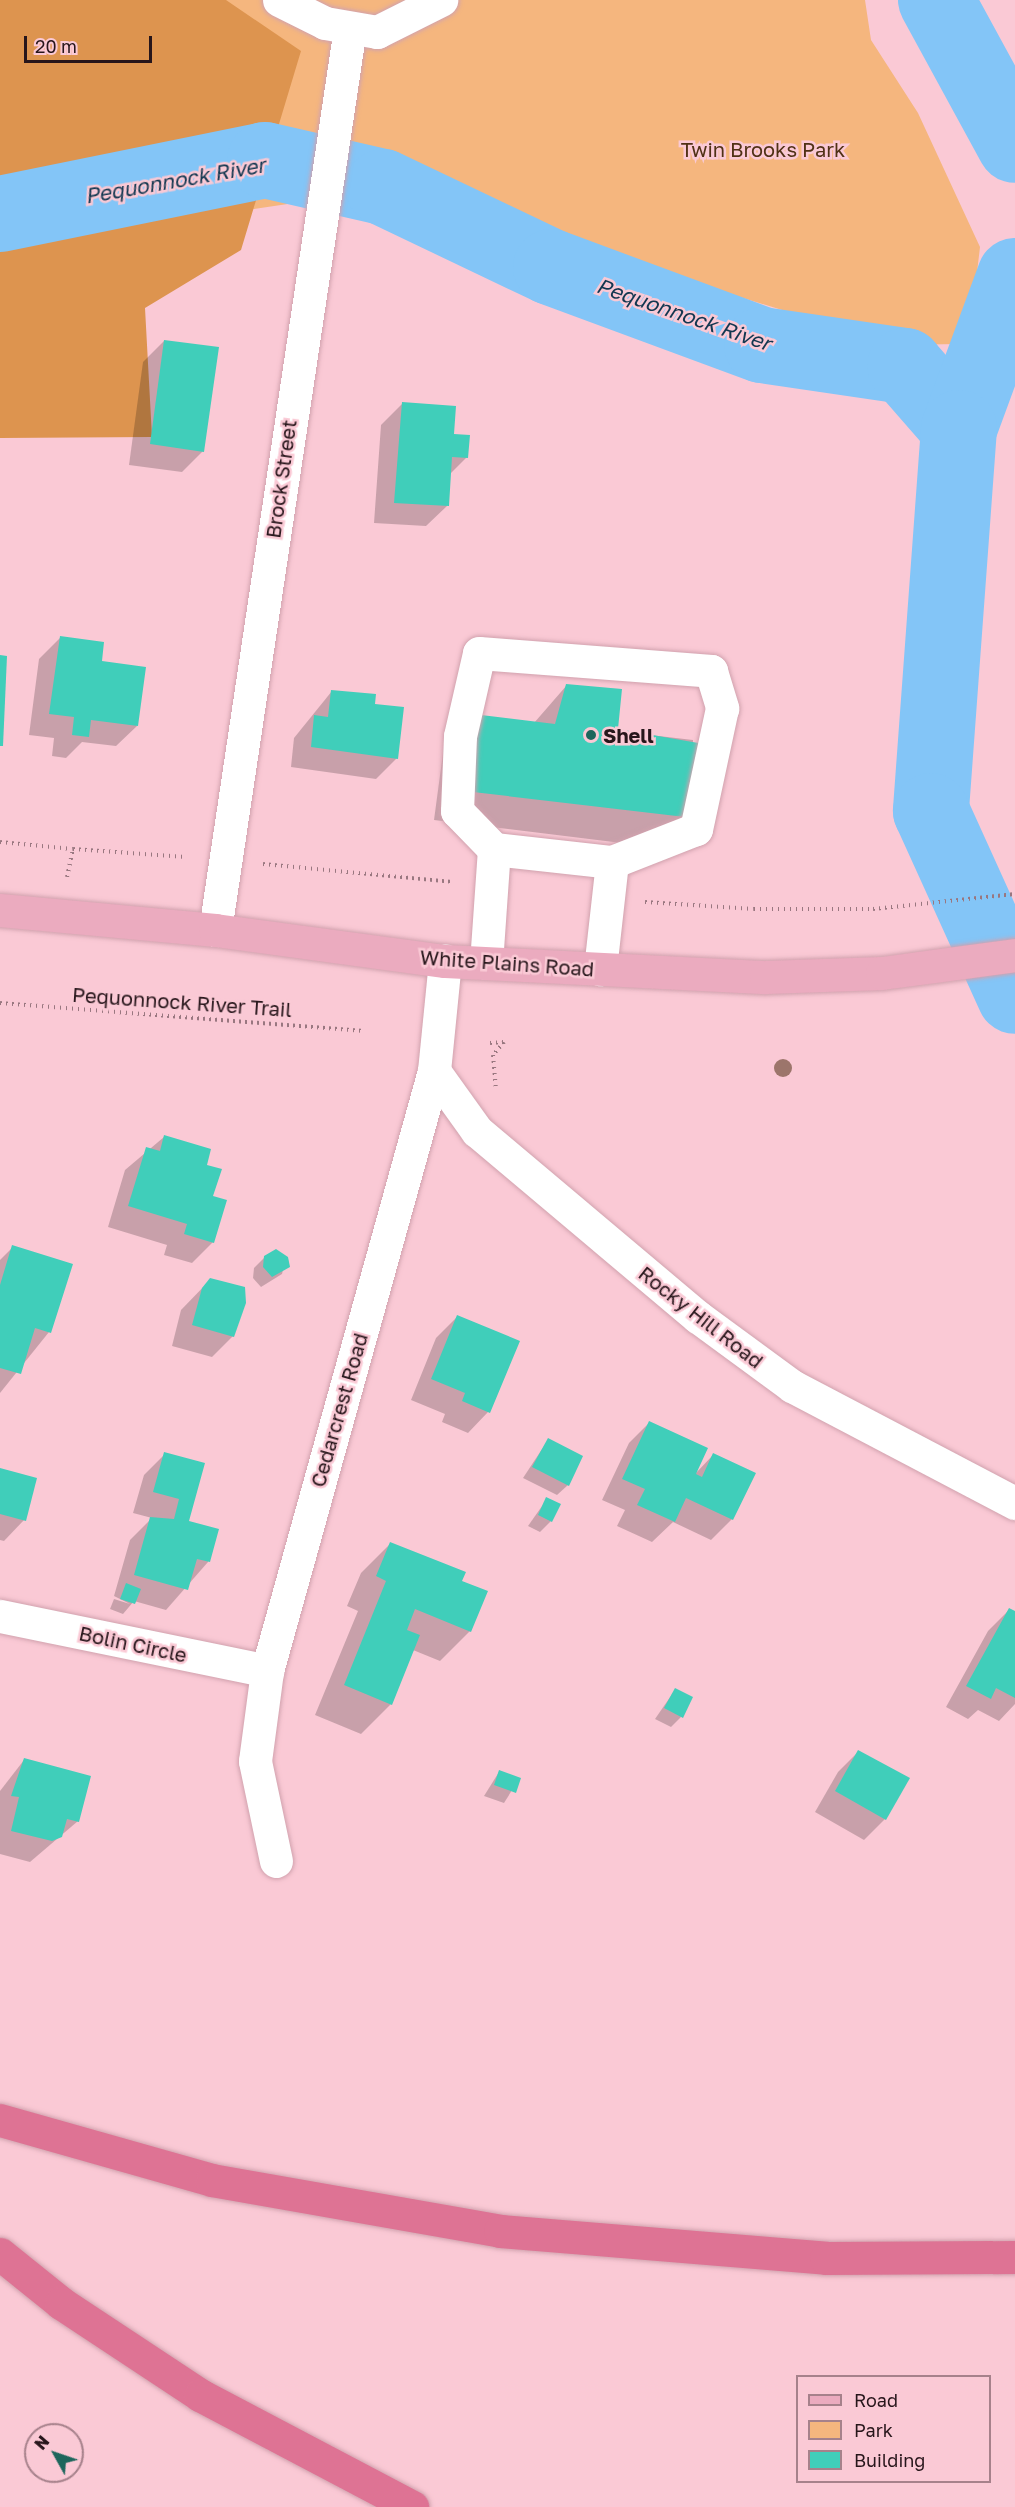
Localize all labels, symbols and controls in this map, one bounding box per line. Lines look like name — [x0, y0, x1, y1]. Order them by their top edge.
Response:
scale bar — [27, 24, 154, 62]
text: 20 m — [35, 35, 77, 57]
park label: Twin Brooks Park — [681, 137, 845, 161]
water label: Pequonnock River — [83, 152, 267, 208]
water label: Pequonnock River — [594, 272, 774, 356]
street label: Brock Street — [261, 418, 301, 540]
place label: Shell — [603, 723, 654, 747]
marker: Shell — [584, 728, 598, 742]
street label: White Plains Road — [419, 945, 595, 981]
street label: Pequonnock River Trail — [71, 982, 293, 1022]
street label: Rocky Hill Road — [634, 1261, 768, 1373]
street label: Cedarcrest Road — [306, 1330, 372, 1490]
street label: Bolin Circle — [77, 1621, 189, 1667]
legend — [796, 2375, 991, 2483]
text: Road — [854, 2389, 898, 2411]
text: Park — [854, 2419, 893, 2441]
north arrow — [24, 2423, 84, 2483]
text: N — [30, 2432, 53, 2454]
text: Building — [854, 2449, 925, 2471]

